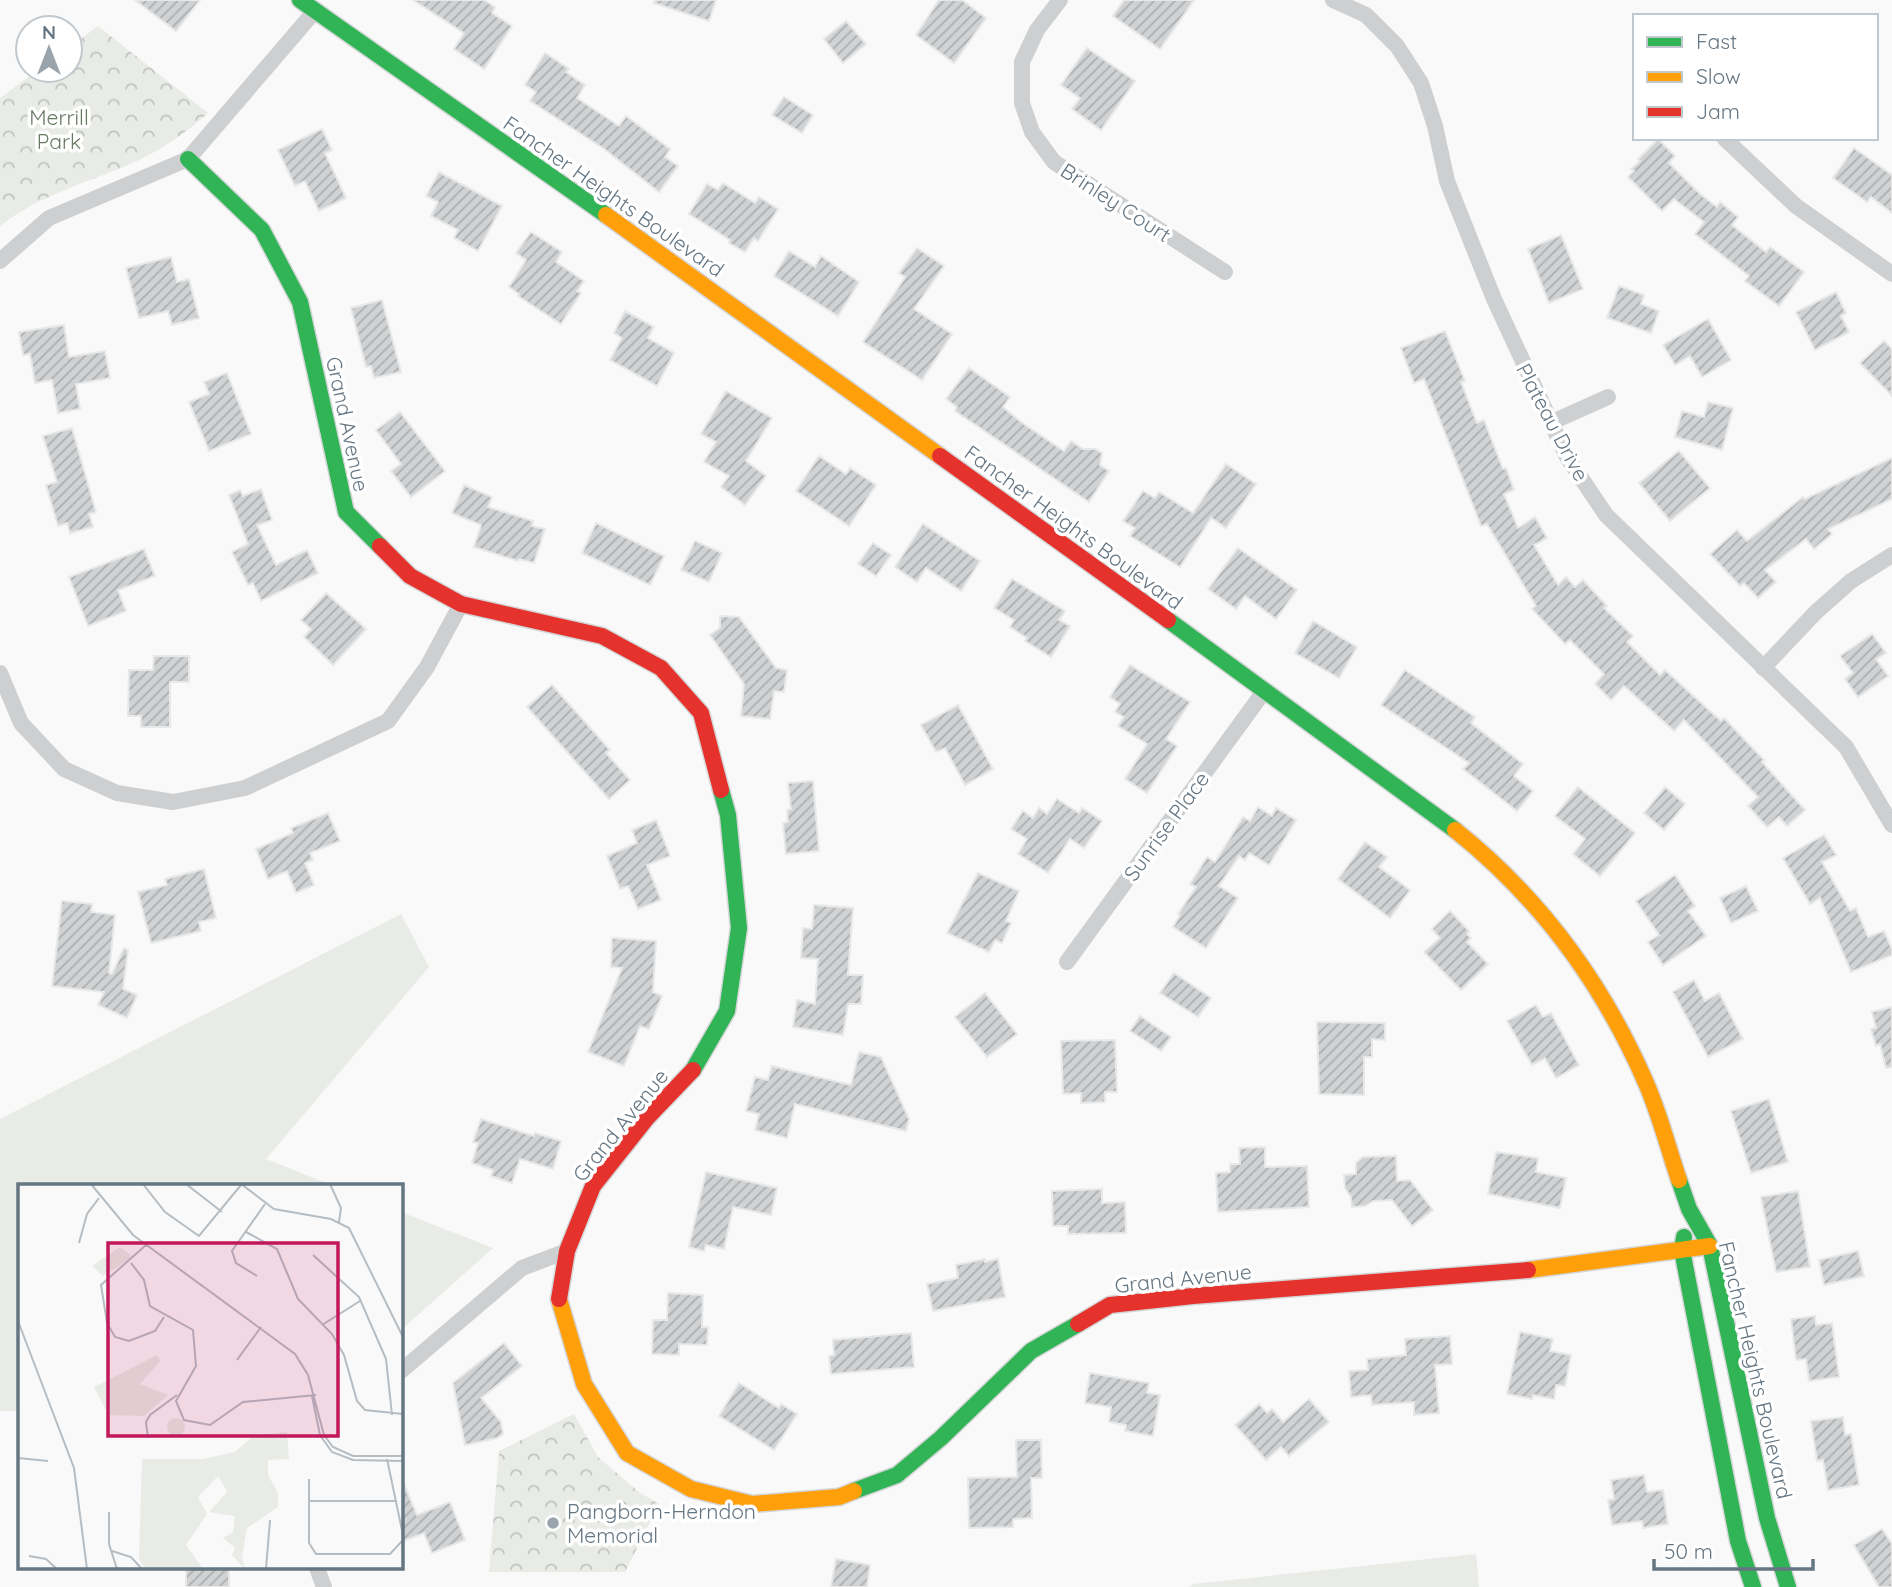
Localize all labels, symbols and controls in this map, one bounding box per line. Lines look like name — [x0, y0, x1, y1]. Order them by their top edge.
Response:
north arrow — [14, 14, 84, 84]
legend — [1633, 14, 1878, 140]
text: N — [42, 20, 56, 44]
text: Fast — [1696, 28, 1737, 54]
text: Slow — [1696, 63, 1741, 89]
text: Jam — [1696, 98, 1740, 124]
park label: Merrill Park — [29, 104, 89, 154]
street label: Fancher Heights Boulevard — [499, 110, 729, 282]
street label: Brinley Court — [1056, 157, 1176, 247]
street label: Grand Avenue — [321, 354, 375, 494]
street label: Plateau Drive — [1511, 359, 1595, 485]
street label: Fancher Heights Boulevard — [960, 439, 1188, 615]
street label: Sunrise Place — [1118, 766, 1214, 886]
street label: Grand Avenue — [567, 1063, 673, 1187]
inset map — [18, 1184, 402, 1570]
street label: Fancher Heights Boulevard — [1714, 1239, 1798, 1501]
street label: Grand Avenue — [1113, 1258, 1253, 1298]
place label: Pangborn-Herndon Memorial — [567, 1498, 756, 1548]
marker: Pangborn-Herndon Memorial — [545, 1515, 561, 1531]
scale bar — [1654, 1528, 1813, 1572]
text: 50 m — [1664, 1538, 1713, 1564]

